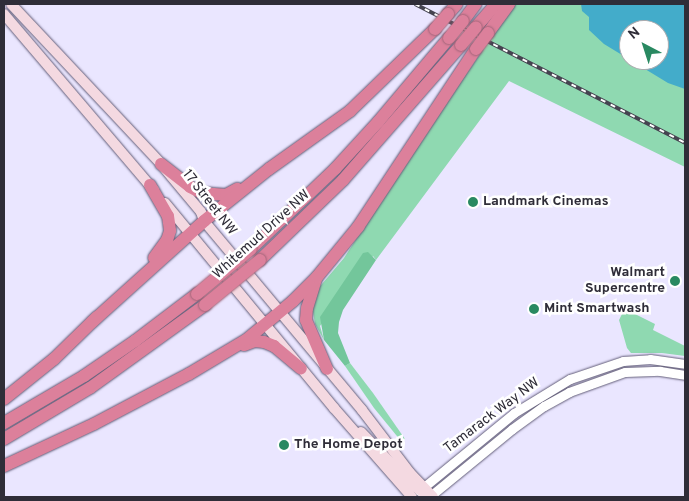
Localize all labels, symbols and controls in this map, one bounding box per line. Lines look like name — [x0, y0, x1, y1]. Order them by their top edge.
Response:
north arrow — [619, 20, 669, 70]
text: N — [625, 24, 644, 44]
street label: 17 Street NW — [178, 167, 240, 239]
street label: Whitemud Drive NW — [210, 187, 314, 283]
place label: Landmark Cinemas — [483, 194, 609, 210]
marker: Landmark Cinemas — [467, 196, 479, 208]
place label: Walmart Supercentre — [585, 265, 665, 298]
marker: Walmart Supercentre — [669, 275, 681, 287]
place label: Mint Smartwash — [544, 301, 650, 317]
marker: Mint Smartwash — [528, 303, 540, 315]
street label: Tamarack Way NW — [441, 374, 543, 458]
place label: The Home Depot — [294, 437, 403, 453]
marker: The Home Depot — [278, 439, 290, 451]

